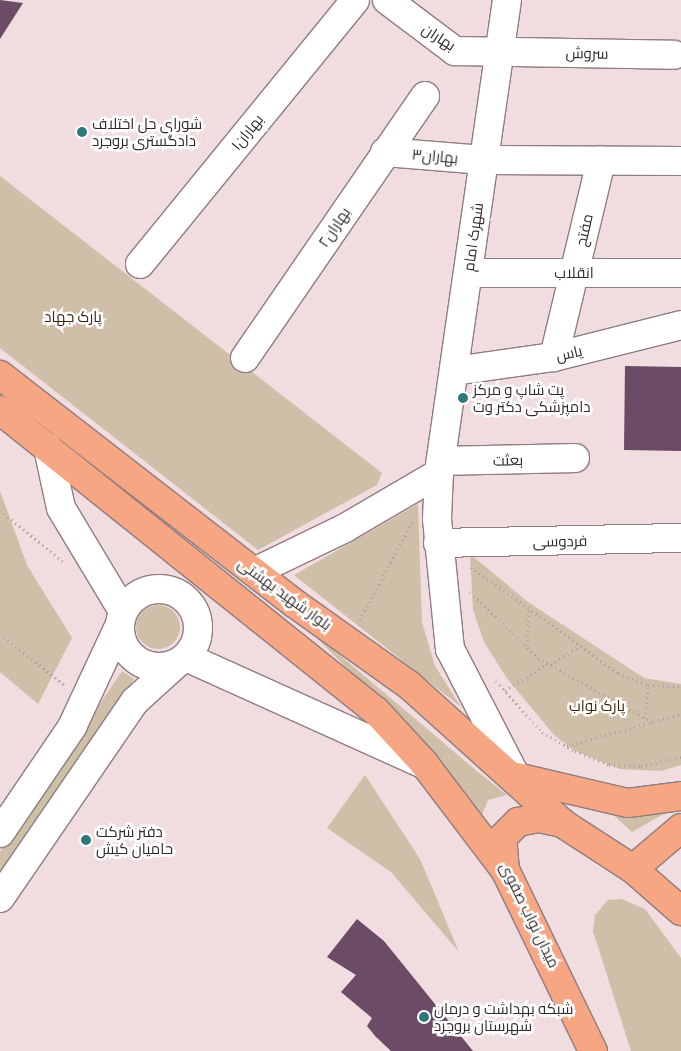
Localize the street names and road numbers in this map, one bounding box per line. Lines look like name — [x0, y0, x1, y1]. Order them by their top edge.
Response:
street label: بهاران — [419, 20, 459, 54]
street label: سروش — [565, 44, 609, 62]
street label: بهاران۱ — [227, 110, 267, 154]
street label: بهاران۳ — [411, 145, 459, 167]
street label: شهرک امام — [459, 201, 487, 273]
street label: بهاران۲ — [314, 204, 354, 250]
street label: مفتح — [572, 212, 596, 248]
street label: انقلاب — [554, 264, 594, 282]
street label: یاس — [554, 341, 584, 365]
street label: بعثت — [493, 451, 523, 469]
street label: فردوسی — [533, 532, 587, 550]
street label: بلوار شهید بهشتی — [235, 554, 335, 634]
street label: میدان نواب صفوی — [497, 859, 563, 971]

